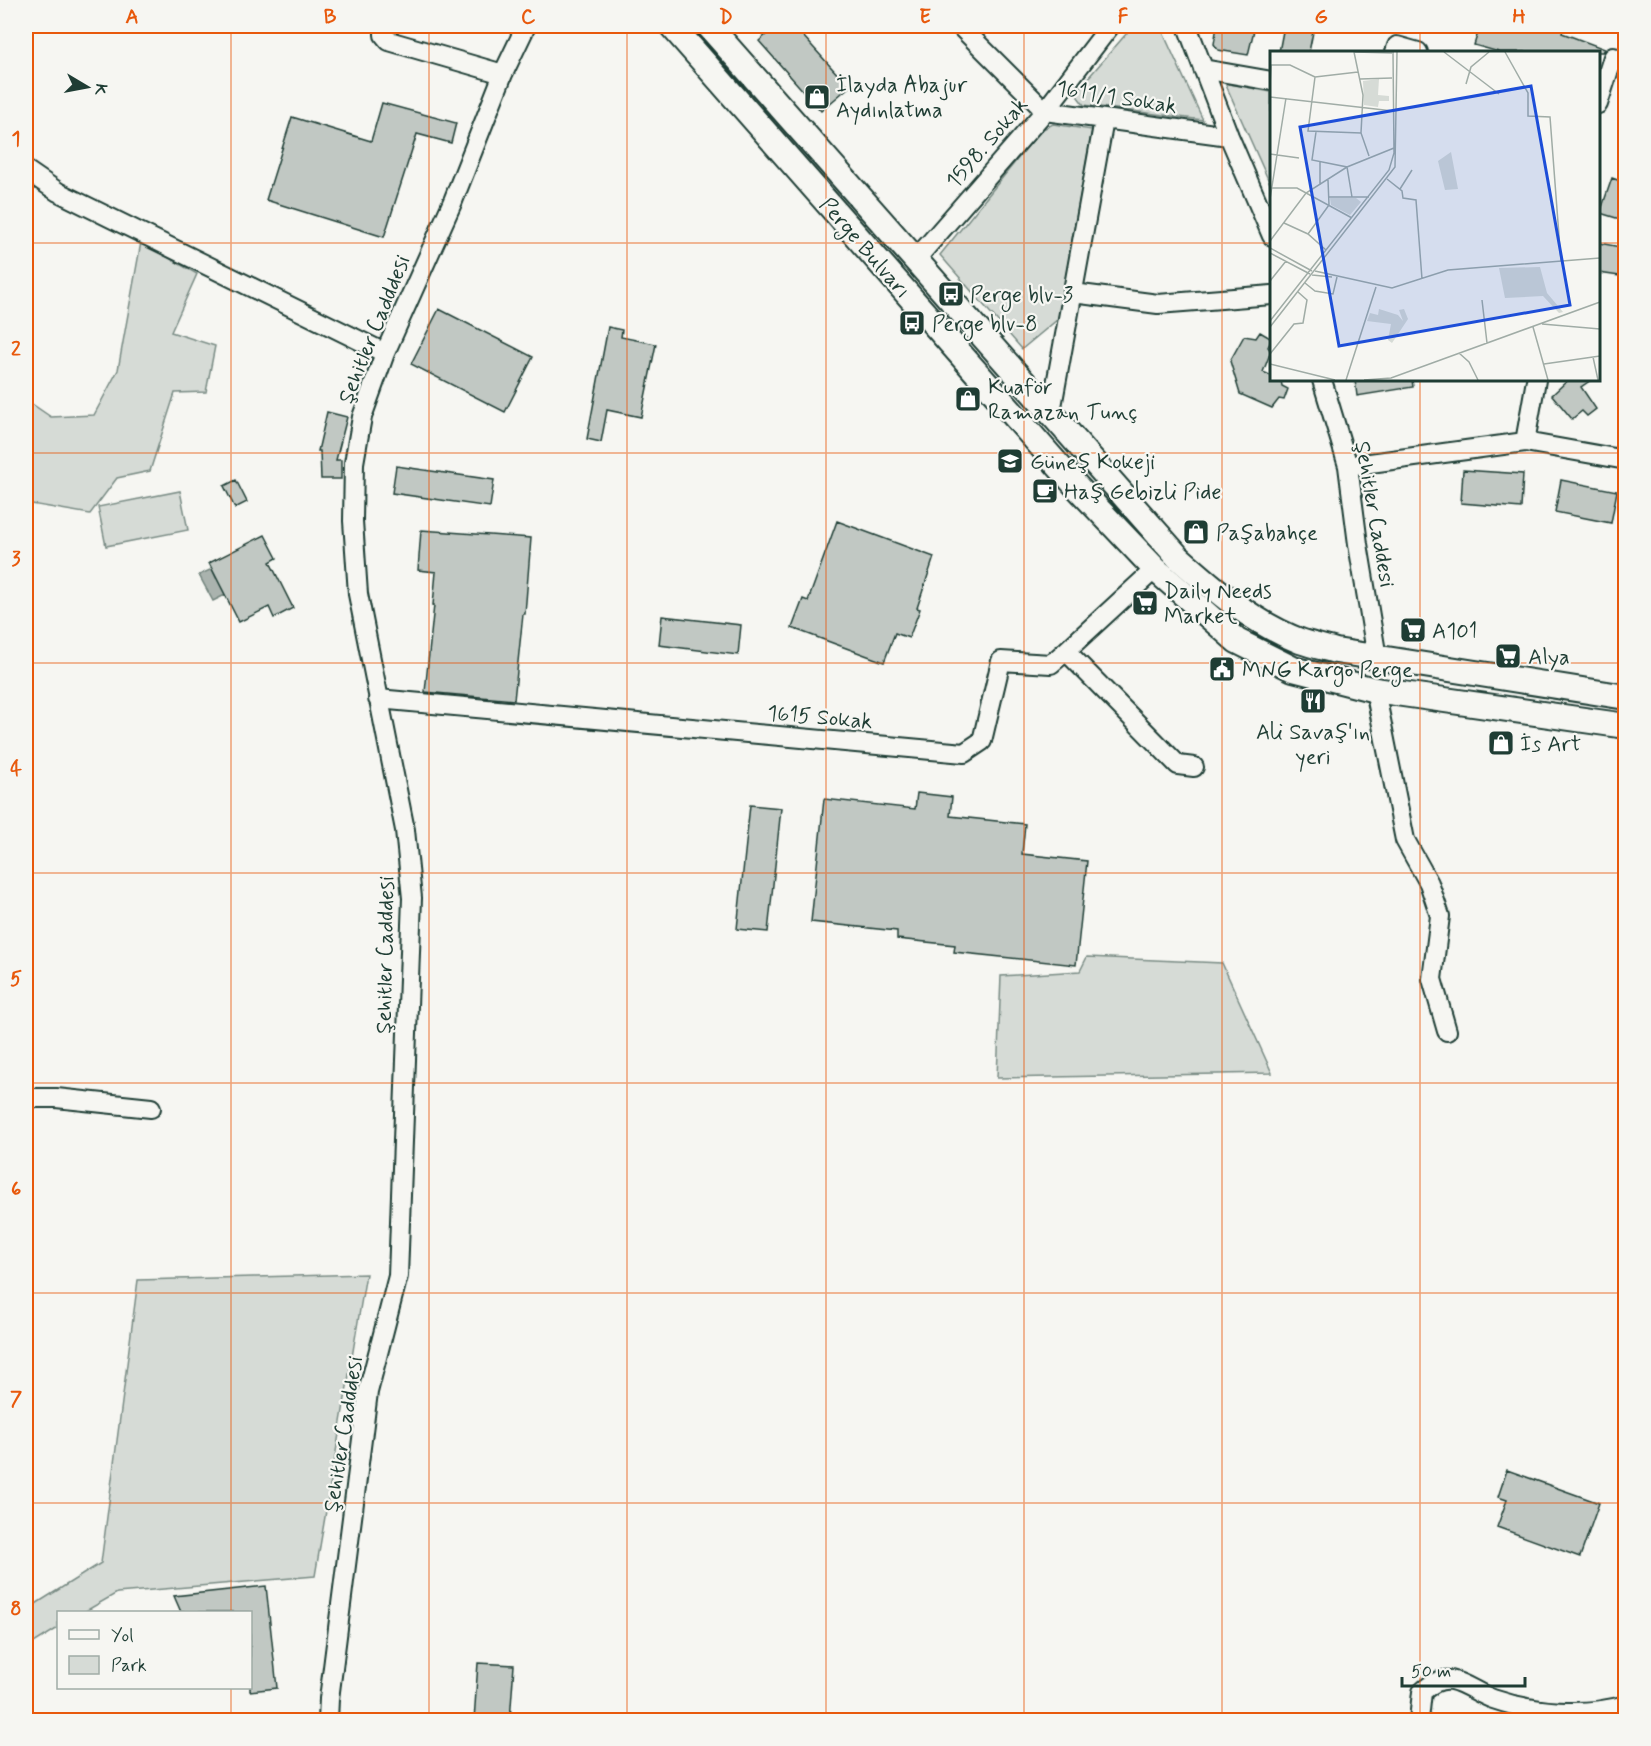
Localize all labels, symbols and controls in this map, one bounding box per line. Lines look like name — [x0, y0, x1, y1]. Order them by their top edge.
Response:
text: A — [125, 4, 139, 31]
text: B — [324, 4, 337, 31]
text: C — [521, 4, 536, 31]
text: D — [719, 4, 733, 31]
text: E — [919, 4, 931, 31]
text: F — [1118, 4, 1129, 31]
text: G — [1314, 4, 1328, 31]
text: H — [1512, 4, 1526, 31]
inset map — [1270, 51, 1600, 381]
north arrow — [57, 57, 117, 117]
place label: İlayda Abajur Aydınlatma — [836, 72, 968, 125]
street label: 1611/1 Sokak — [1055, 75, 1179, 121]
text: K — [89, 82, 112, 97]
shop icon: İlayda Abajur Aydınlatma — [802, 82, 832, 112]
street label: 1598. Sokak — [940, 92, 1035, 195]
text: 1 — [12, 126, 20, 153]
street label: Perge Bulvarı — [811, 192, 916, 307]
street label: Şehitler Cadddesi — [332, 251, 417, 408]
bus stop icon: Perge blv-3 — [936, 279, 966, 309]
place label: Perge blv-3 — [970, 282, 1073, 313]
bus stop icon: Perge blv-8 — [897, 308, 927, 338]
place label: Perge blv-8 — [932, 311, 1038, 342]
text: 2 — [11, 336, 21, 363]
place label: Kuaför Ramazan Tunç — [988, 374, 1137, 427]
shop icon: Kuaför Ramazan Tunç — [953, 384, 983, 414]
street label: Şehitler Caddesi — [1347, 439, 1401, 590]
school or university icon: Güneş Kokeji — [995, 446, 1025, 476]
place label: Güneş Kokeji — [1030, 449, 1155, 477]
cafe icon: Haş Gebizli Pide — [1030, 476, 1060, 506]
place label: Haş Gebizli Pide — [1064, 479, 1221, 507]
shop icon: Paşabahçe — [1181, 517, 1211, 547]
place label: Paşabahçe — [1216, 520, 1318, 548]
text: 3 — [11, 546, 21, 573]
place label: Daily Needs Market — [1164, 578, 1272, 631]
supermarket icon: Daily Needs Market — [1130, 588, 1160, 618]
supermarket icon: A101 — [1398, 615, 1428, 645]
place label: A101 — [1432, 618, 1477, 646]
supermarket icon: Alya — [1493, 641, 1523, 671]
place label: Alya — [1528, 644, 1570, 672]
public building icon: MNG Kargo Perge — [1207, 654, 1237, 684]
place label: MNG Kargo Perge — [1242, 657, 1413, 688]
restaurant icon: Ali Savaş'ın yeri — [1298, 686, 1328, 716]
street label: 1615 Sokak — [766, 699, 874, 737]
place label: Ali Savaş'ın yeri — [1256, 719, 1370, 772]
shop icon: İs Art — [1486, 728, 1516, 758]
place label: İs Art — [1520, 731, 1581, 759]
text: 4 — [10, 756, 22, 783]
street label: Şehitler Cadddesi — [371, 876, 401, 1034]
text: 5 — [10, 966, 22, 993]
text: 6 — [11, 1176, 21, 1203]
street label: Şehitler Cadddesi — [318, 1354, 370, 1514]
text: 7 — [10, 1386, 22, 1413]
text: 8 — [10, 1596, 22, 1623]
legend — [57, 1611, 252, 1689]
text: Yol — [111, 1624, 134, 1648]
scale bar — [1402, 1650, 1525, 1688]
text: Park — [111, 1654, 147, 1678]
text: 50 m — [1411, 1660, 1451, 1684]

